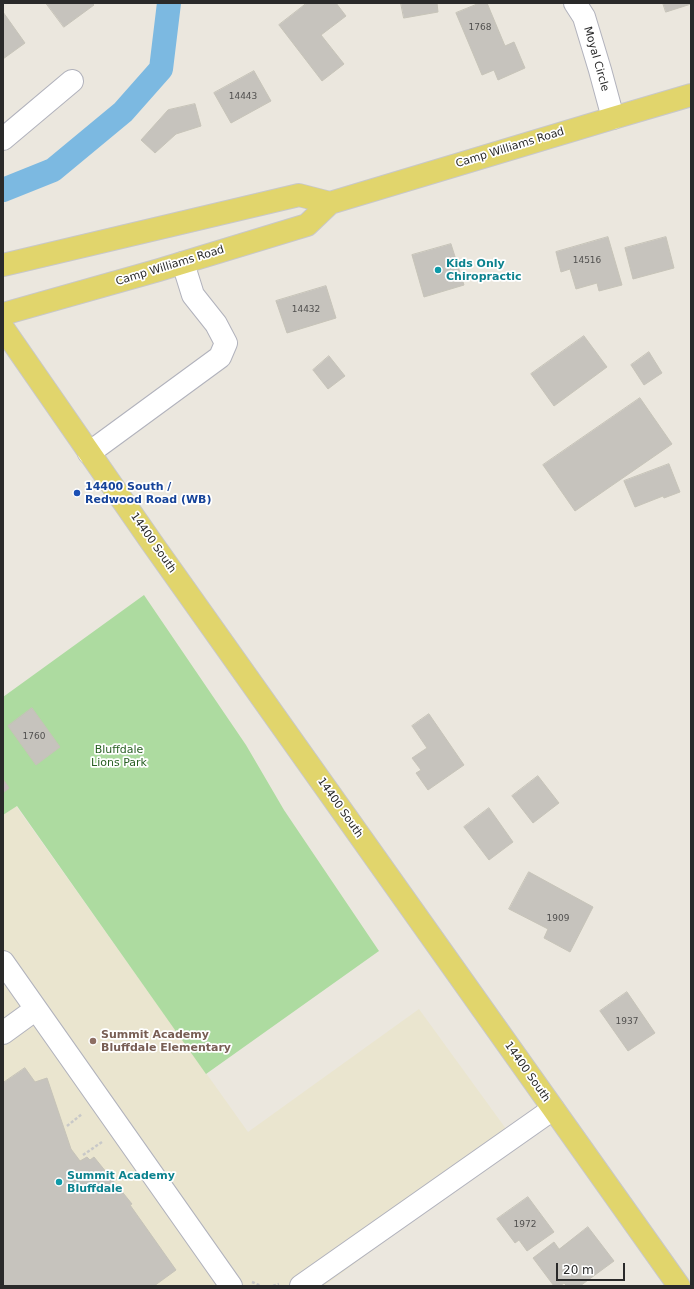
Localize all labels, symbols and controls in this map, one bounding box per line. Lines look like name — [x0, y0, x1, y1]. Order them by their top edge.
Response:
house number: 1768 — [469, 23, 491, 33]
street label: Moyal Circle — [580, 25, 612, 93]
house number: 14443 — [229, 92, 257, 102]
street label: Camp Williams Road — [454, 125, 566, 171]
street label: Camp Williams Road — [114, 243, 226, 289]
house number: 14516 — [573, 256, 601, 266]
place label: Kids Only Chiropractic — [446, 257, 521, 283]
marker: Kids Only Chiropractic — [433, 265, 443, 275]
house number: 14432 — [292, 305, 320, 315]
place label: 14400 South / Redwood Road (WB) — [85, 480, 212, 506]
marker: 14400 South / Redwood Road (WB) — [72, 488, 82, 498]
street label: 14400 South — [127, 510, 179, 576]
house number: 1760 — [23, 732, 45, 742]
park label: Bluffdale Lions Park — [91, 743, 147, 769]
street label: 14400 South — [314, 775, 366, 841]
house number: 1909 — [547, 914, 569, 924]
house number: 1937 — [616, 1017, 638, 1027]
place label: Summit Academy Bluffdale Elementary — [101, 1028, 231, 1054]
marker: Summit Academy Bluffdale Elementary — [88, 1036, 98, 1046]
street label: 14400 South — [501, 1039, 553, 1105]
place label: Summit Academy Bluffdale — [67, 1169, 175, 1195]
marker: Summit Academy Bluffdale — [54, 1177, 64, 1187]
house number: 1972 — [514, 1220, 536, 1230]
scale bar — [558, 1255, 627, 1281]
text: 20 m — [563, 1263, 594, 1277]

